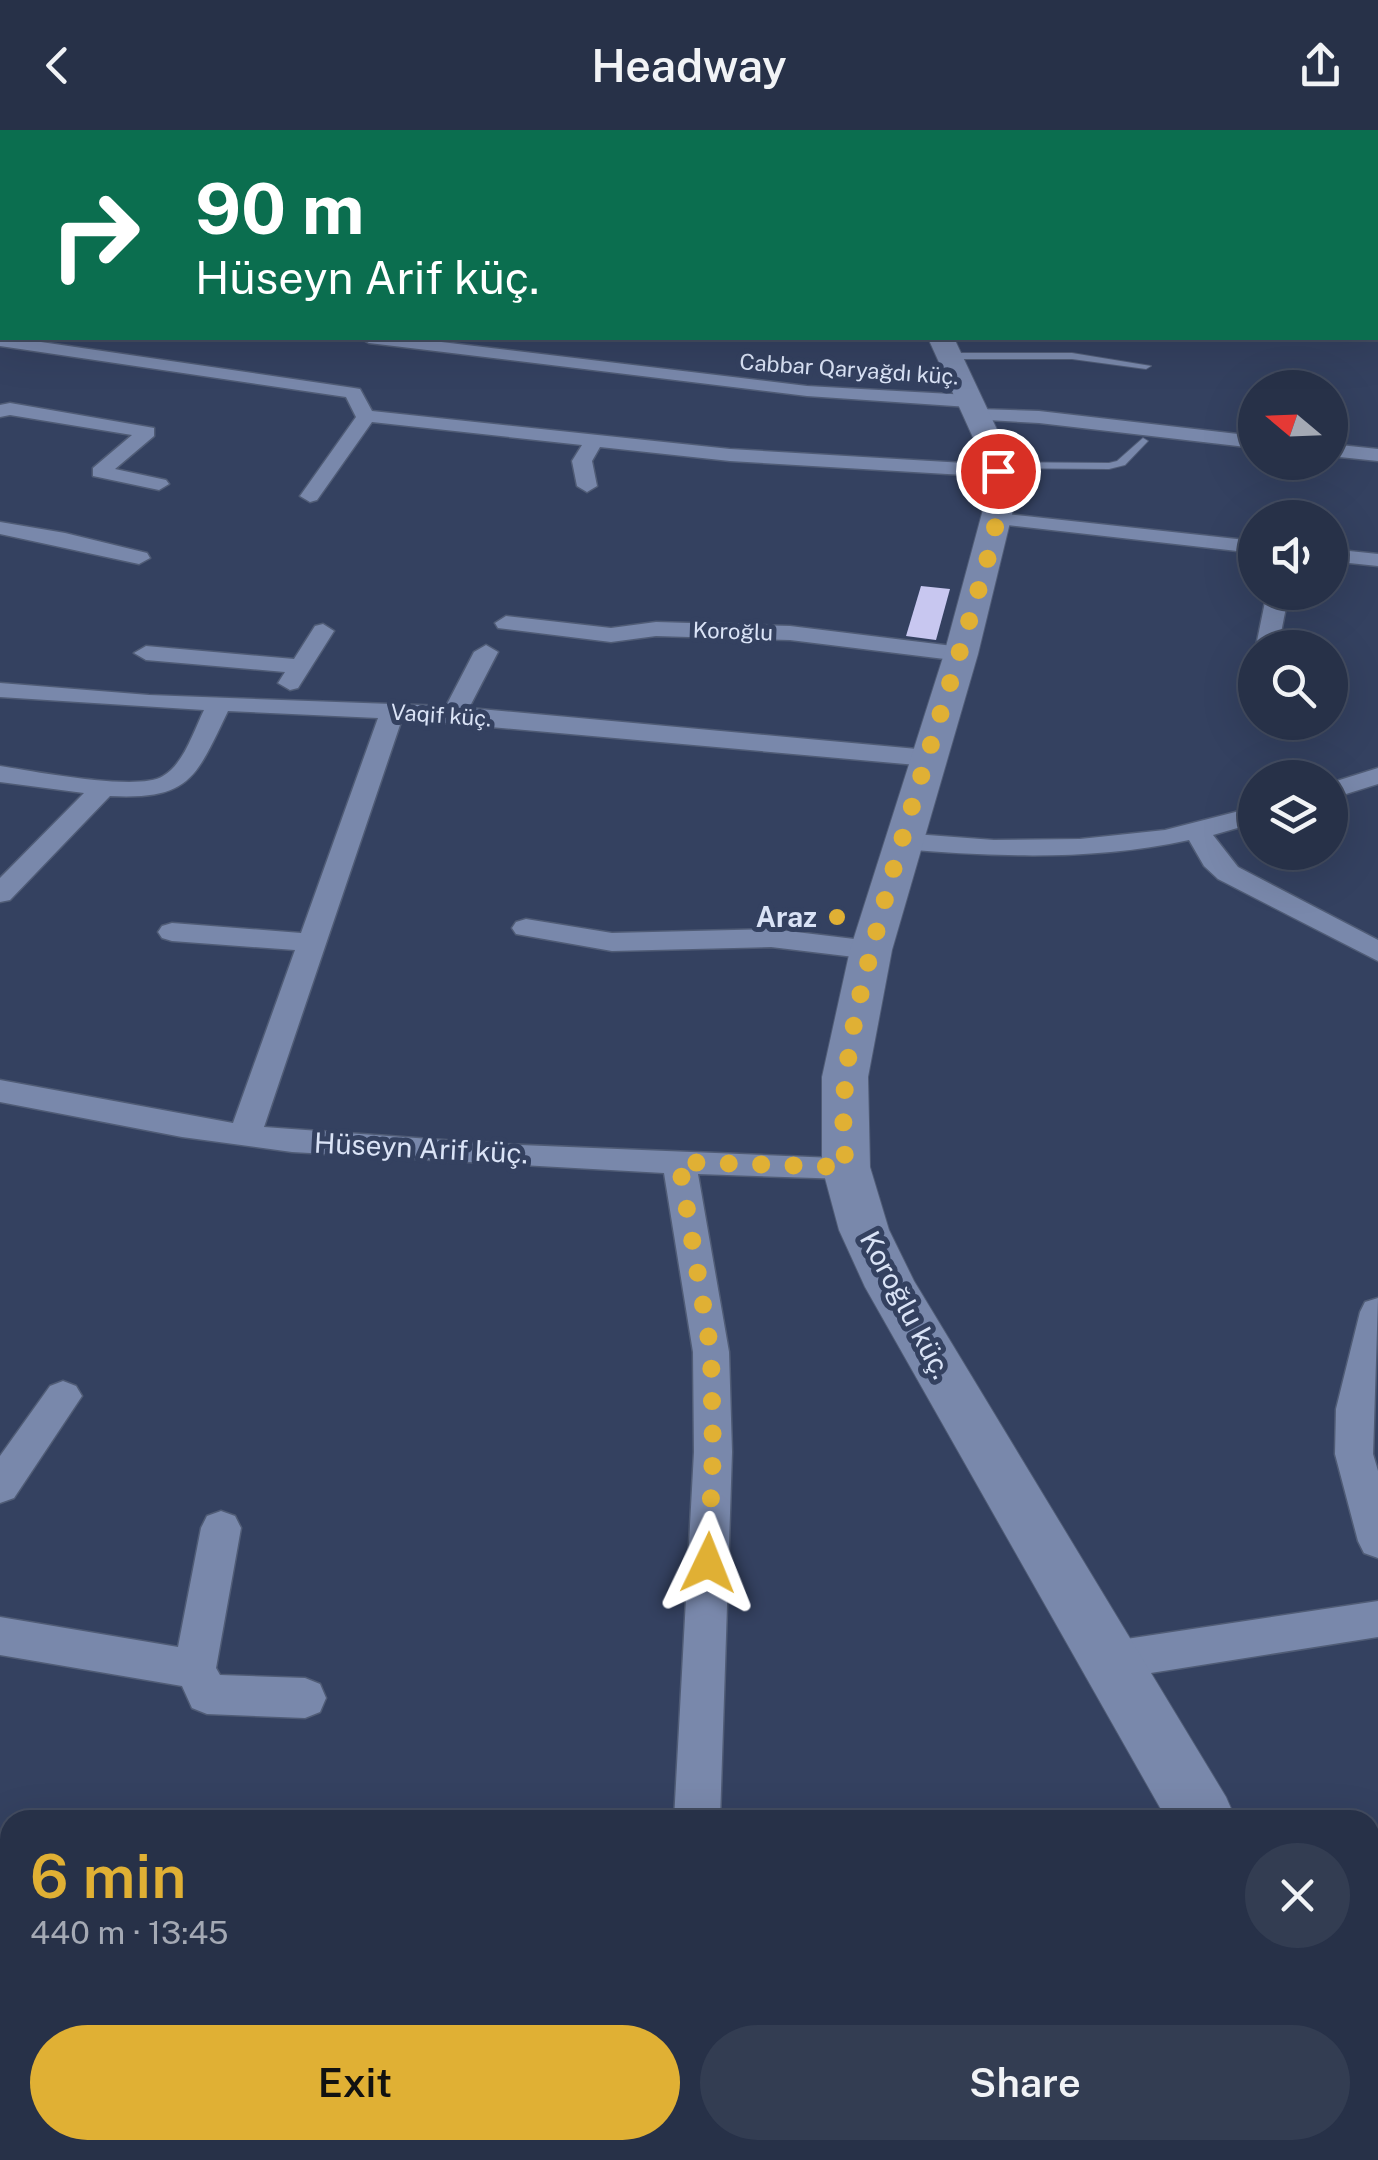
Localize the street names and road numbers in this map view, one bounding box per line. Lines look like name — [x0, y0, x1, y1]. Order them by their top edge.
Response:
street label: Cabbar Qaryağdı küç. — [739, 348, 959, 390]
street label: Koroğlu — [692, 617, 774, 645]
street label: Vaqif küç. — [390, 699, 492, 731]
street label: Hüseyn Arif küç. — [313, 1125, 529, 1170]
street label: Koroğlu küç. — [854, 1225, 959, 1384]

